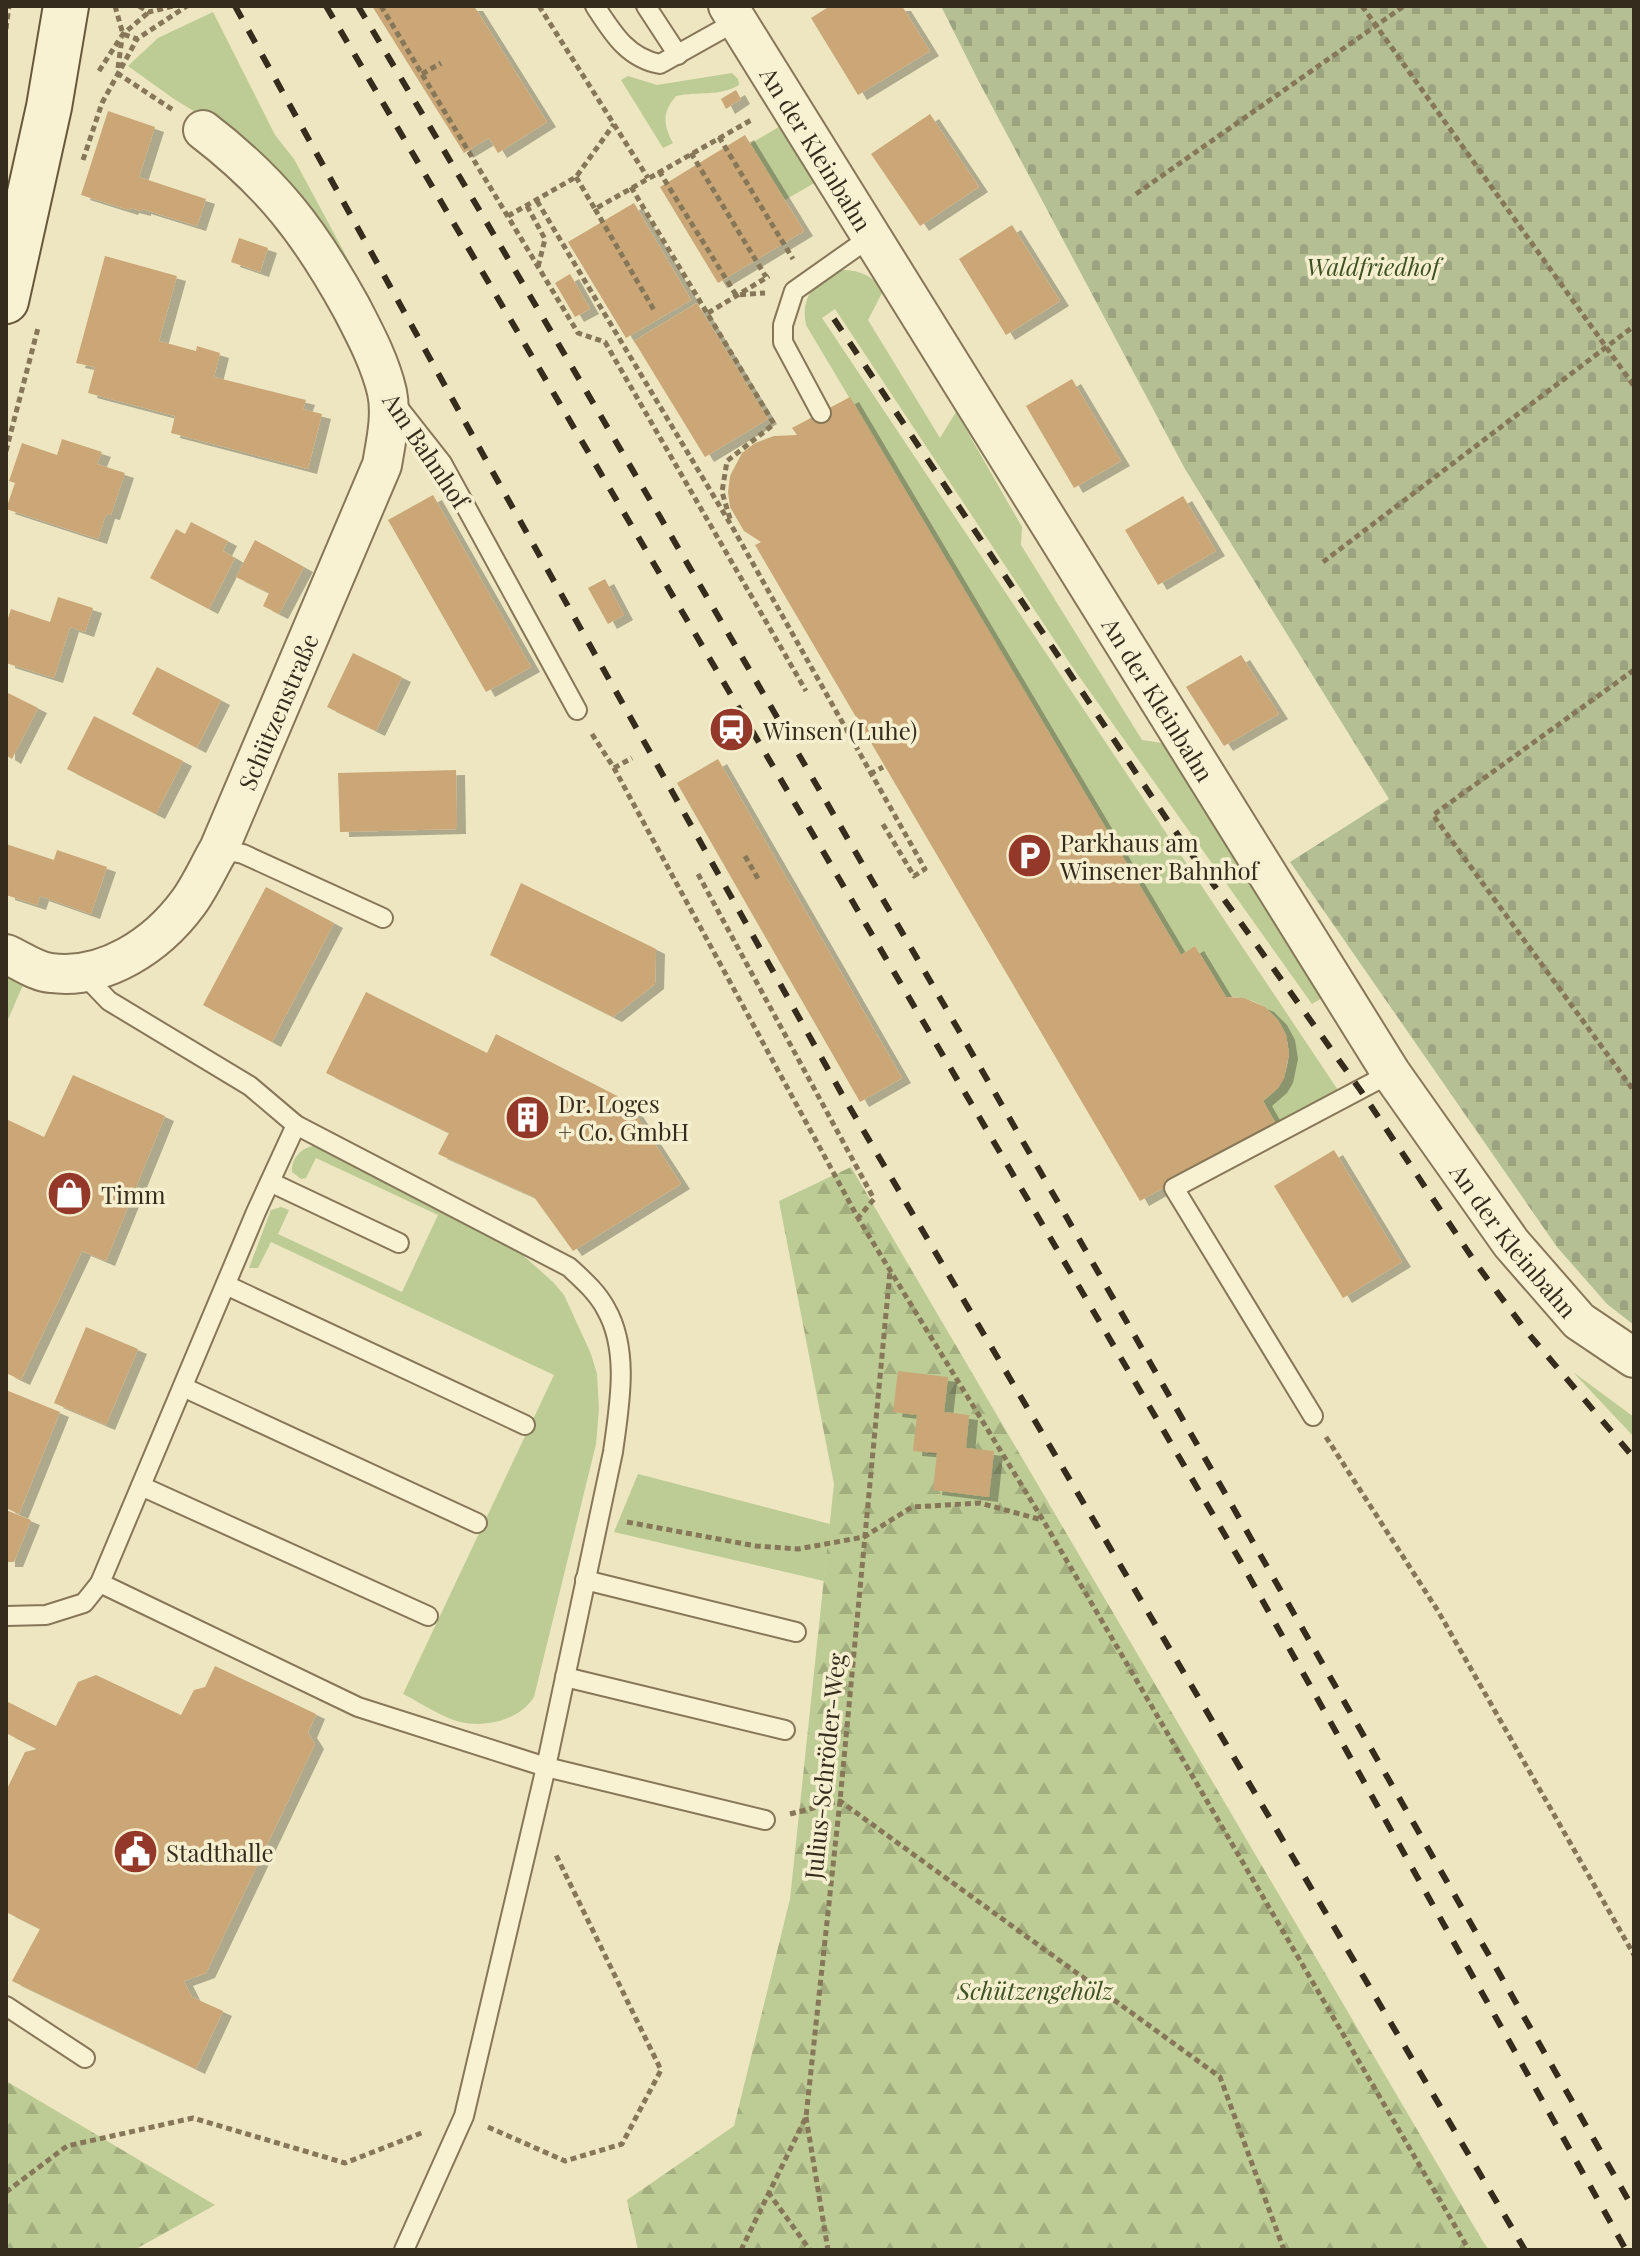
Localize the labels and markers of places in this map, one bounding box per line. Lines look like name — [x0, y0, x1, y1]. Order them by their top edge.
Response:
station icon: Winsen (Luhe) — [708, 706, 756, 754]
place label: Winsen (Luhe) — [762, 714, 917, 746]
place label: Parkhaus am Winsener Bahnhof — [1059, 826, 1261, 886]
parking icon: Parkhaus am Winsener Bahnhof — [1005, 832, 1053, 880]
place label: Dr. Loges + Co. GmbH — [558, 1087, 689, 1147]
building icon: Dr. Loges + Co. GmbH — [503, 1093, 551, 1141]
shop icon: Timm — [46, 1170, 94, 1218]
place label: Timm — [101, 1178, 166, 1210]
public building icon: Stadthalle — [111, 1828, 159, 1876]
place label: Stadthalle — [166, 1836, 274, 1868]

